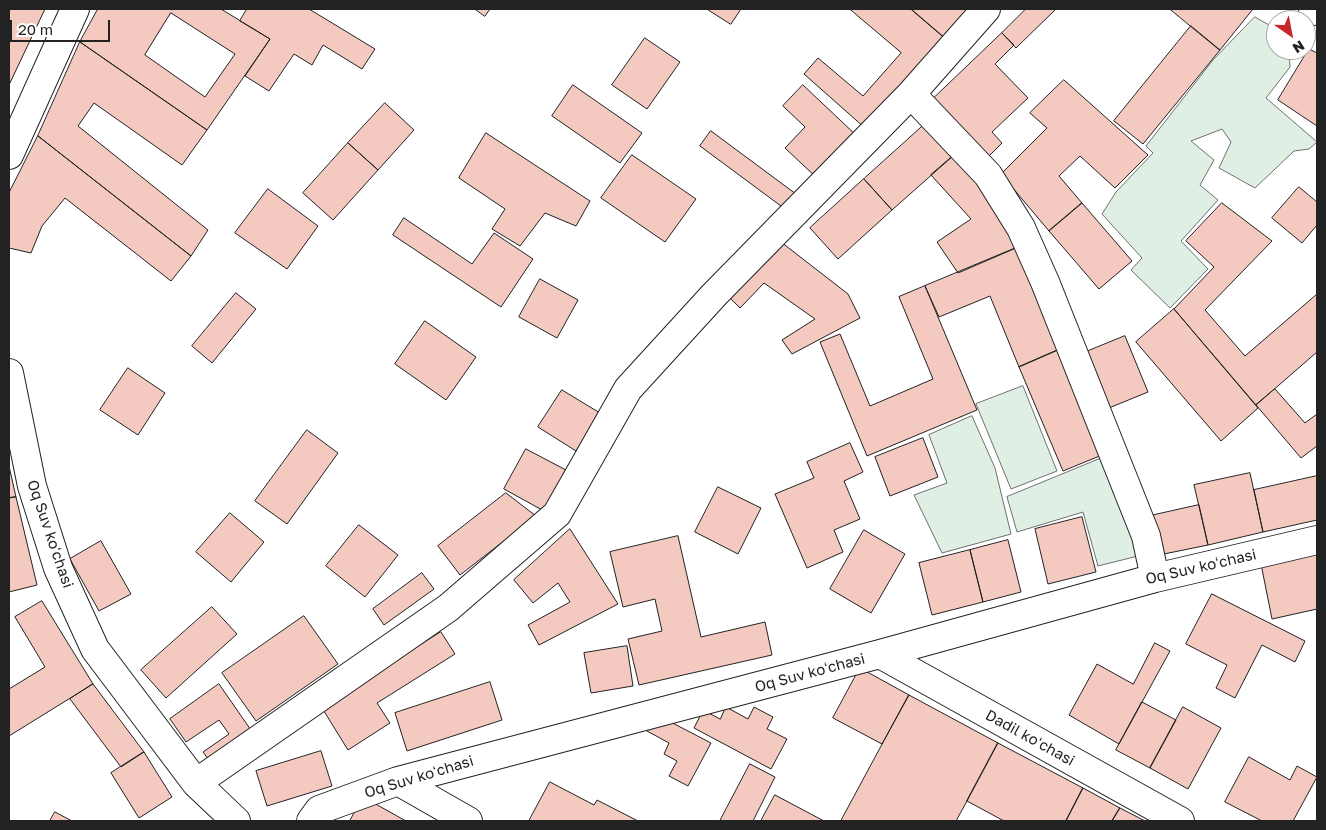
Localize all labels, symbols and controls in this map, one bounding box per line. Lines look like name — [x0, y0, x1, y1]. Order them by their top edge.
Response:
scale bar — [12, 10, 112, 42]
north arrow — [1266, 10, 1316, 60]
text: 20 m — [18, 20, 53, 38]
text: N — [1290, 37, 1308, 57]
street label: Oq Suv koʻchasi — [23, 478, 77, 590]
street label: Oq Suv koʻchasi — [1144, 545, 1258, 589]
street label: Oq Suv koʻchasi — [753, 650, 867, 696]
street label: Dadil koʻchasi — [982, 706, 1078, 770]
street label: Oq Suv koʻchasi — [362, 752, 476, 802]

